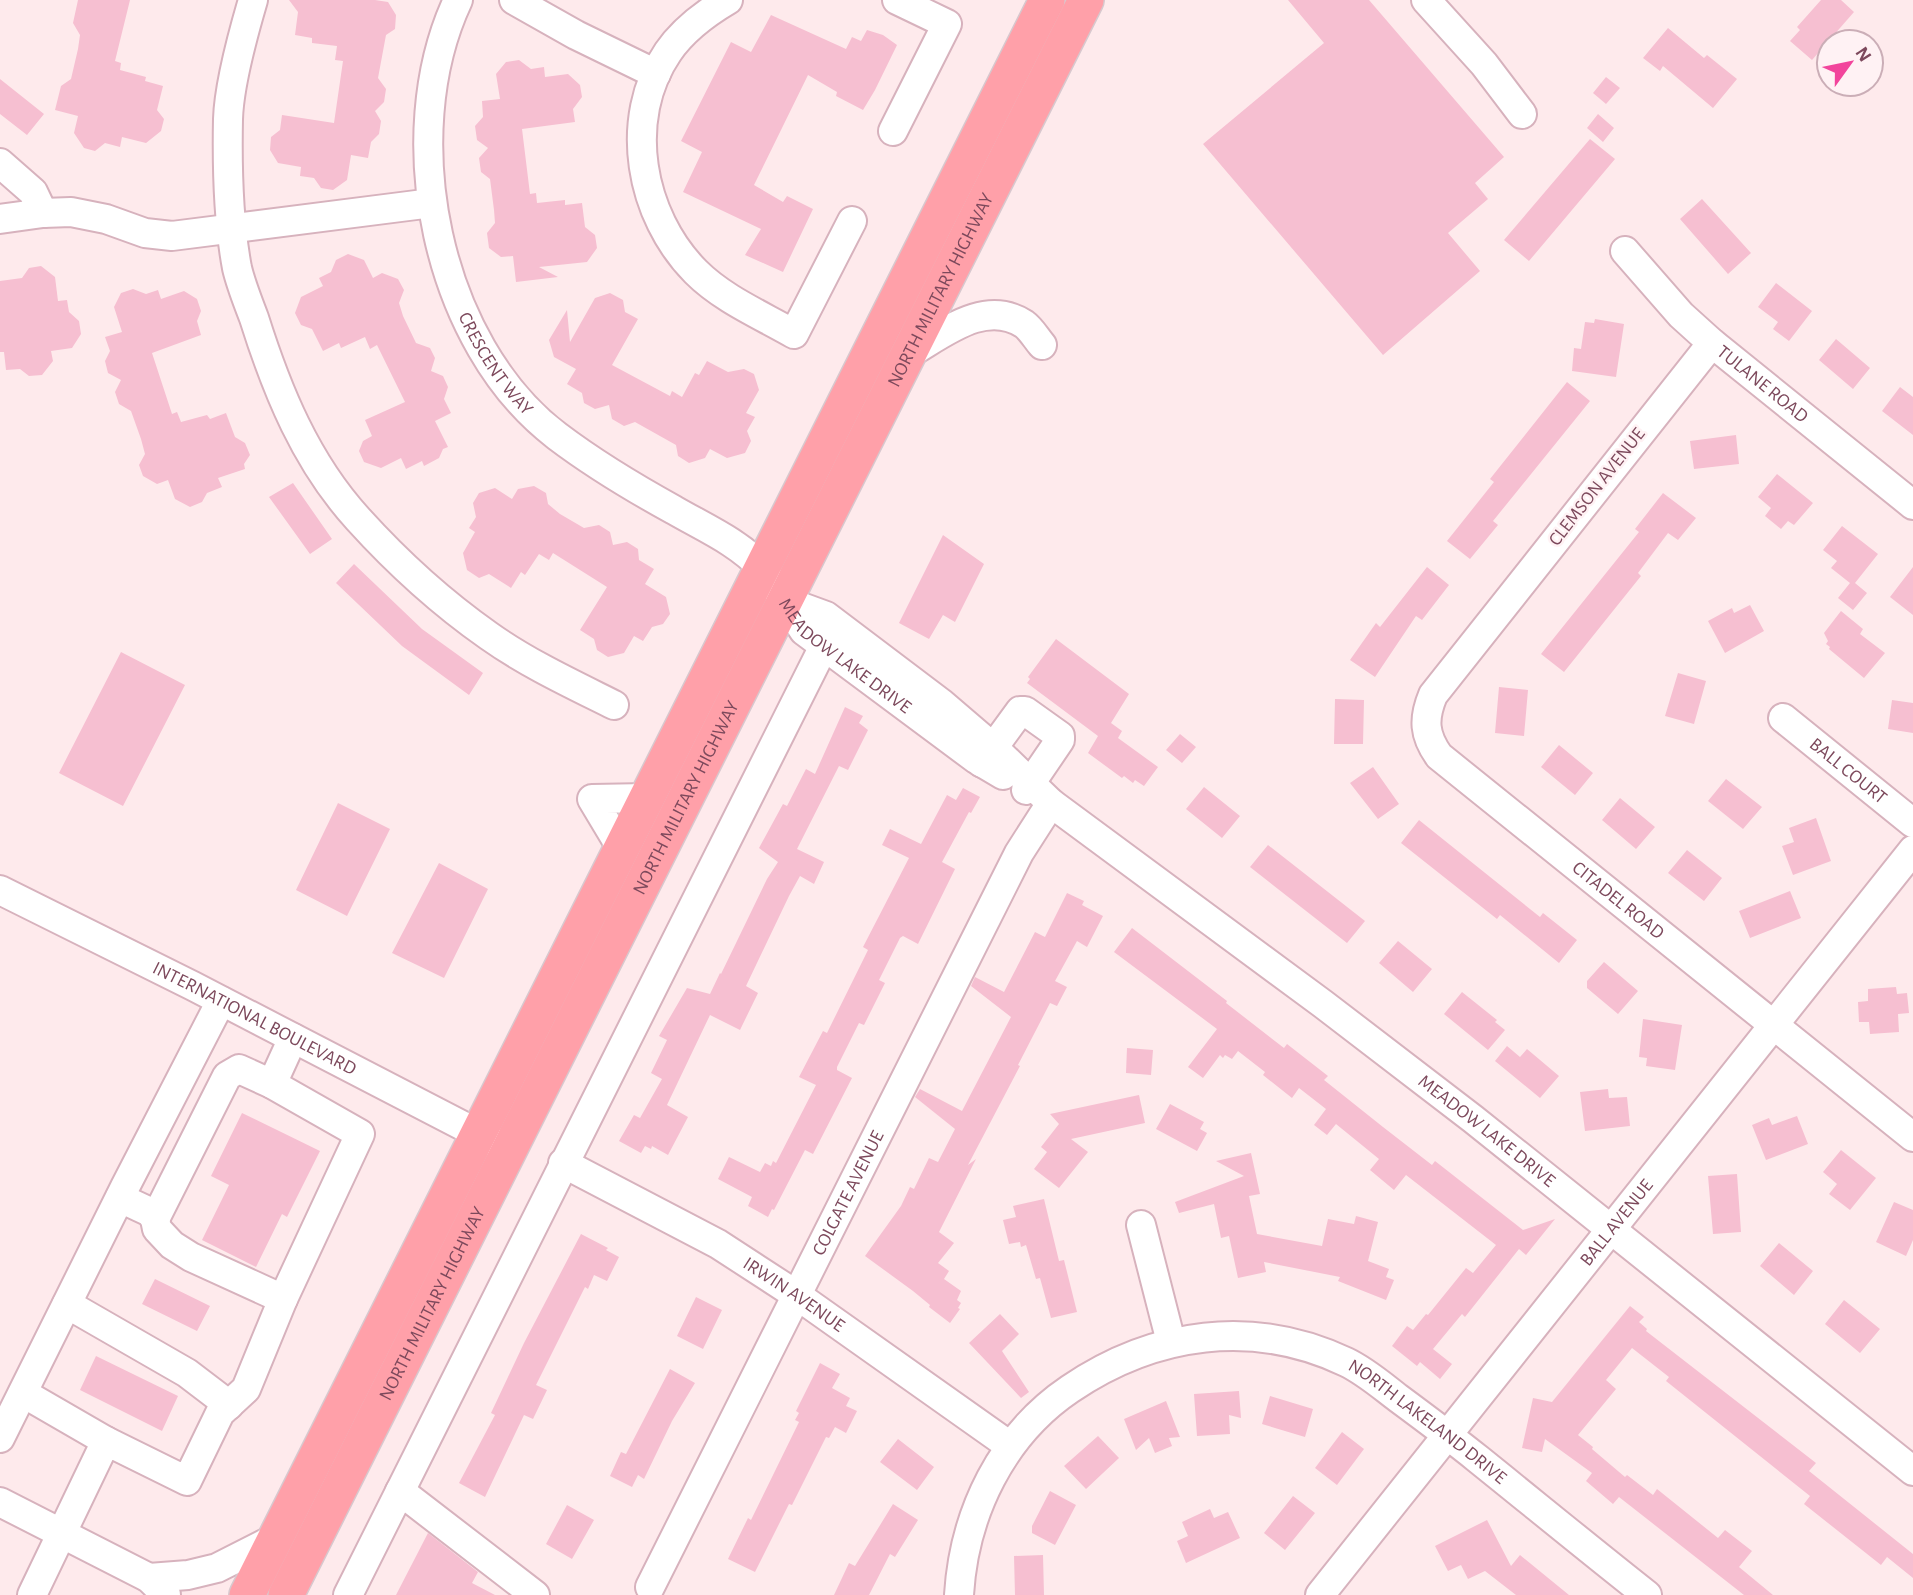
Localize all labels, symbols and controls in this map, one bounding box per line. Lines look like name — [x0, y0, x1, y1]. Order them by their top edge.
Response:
north arrow — [1815, 28, 1885, 98]
text: N — [1851, 44, 1875, 65]
street label: NORTH MILITARY HIGHWAY — [884, 190, 997, 390]
street label: CRESCENT WAY — [455, 309, 537, 419]
street label: TULANE ROAD — [1714, 342, 1812, 426]
street label: CLEMSON AVENUE — [1545, 425, 1649, 549]
street label: MEADOW LAKE DRIVE — [775, 595, 915, 717]
street label: NORTH MILITARY HIGHWAY — [629, 698, 742, 898]
street label: BALL COURT — [1806, 734, 1891, 807]
street label: CITADEL ROAD — [1569, 858, 1668, 943]
street label: INTERNATIONAL BOULEVARD — [150, 958, 360, 1078]
street label: MEADOW LAKE DRIVE — [1415, 1071, 1559, 1190]
street label: COLGATE AVENUE — [809, 1128, 887, 1258]
street label: BALL AVENUE — [1576, 1176, 1656, 1269]
street label: NORTH MILITARY HIGHWAY — [376, 1204, 489, 1403]
street label: IRWIN AVENUE — [740, 1254, 848, 1335]
street label: NORTH LAKELAND DRIVE — [1345, 1356, 1510, 1487]

